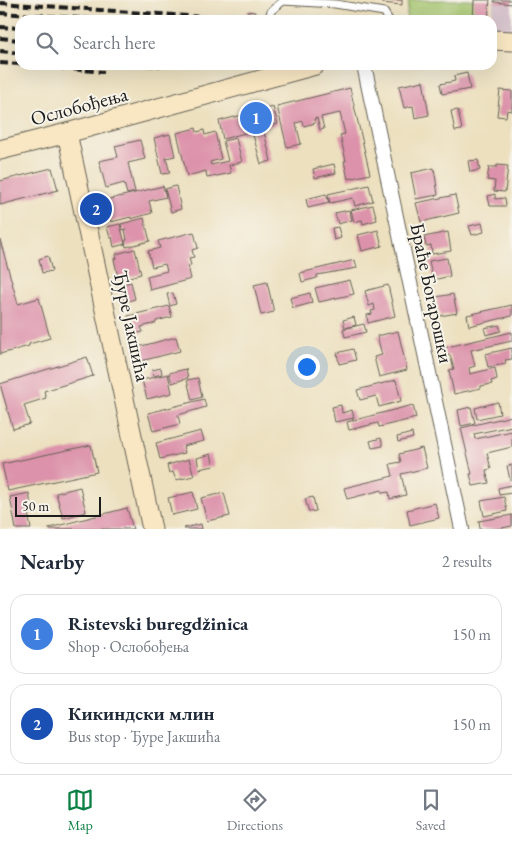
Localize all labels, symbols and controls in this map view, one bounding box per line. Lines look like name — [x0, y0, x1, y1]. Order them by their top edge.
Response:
search box — [15, 15, 497, 70]
icon: search — [33, 29, 61, 57]
text: Search here — [73, 30, 155, 55]
street label: Ослобођења — [28, 81, 130, 131]
pin: 1 — [240, 99, 272, 137]
pin: 2 — [80, 190, 112, 228]
street label: Браће Богарошки — [404, 220, 460, 366]
street label: Ђуре Јакшића — [108, 268, 156, 384]
your location — [294, 354, 320, 380]
scale bar — [15, 494, 101, 517]
text: 50 m — [22, 497, 49, 515]
text: Nearby — [20, 548, 84, 575]
text: 2 results — [442, 551, 492, 572]
text: Ristevski buregdžinica — [68, 611, 248, 636]
text: 1 — [33, 624, 41, 645]
text: 150 m — [452, 624, 491, 645]
text: Shop · Ослобођења — [68, 636, 189, 657]
text: Кикиндски млин — [68, 701, 215, 726]
text: 2 — [33, 714, 41, 735]
text: 150 m — [452, 714, 491, 735]
text: Bus stop · Ђуре Јакшића — [68, 726, 220, 747]
tab: Map — [66, 786, 94, 834]
tab: Directions — [227, 786, 283, 834]
tab: Saved — [416, 786, 446, 834]

